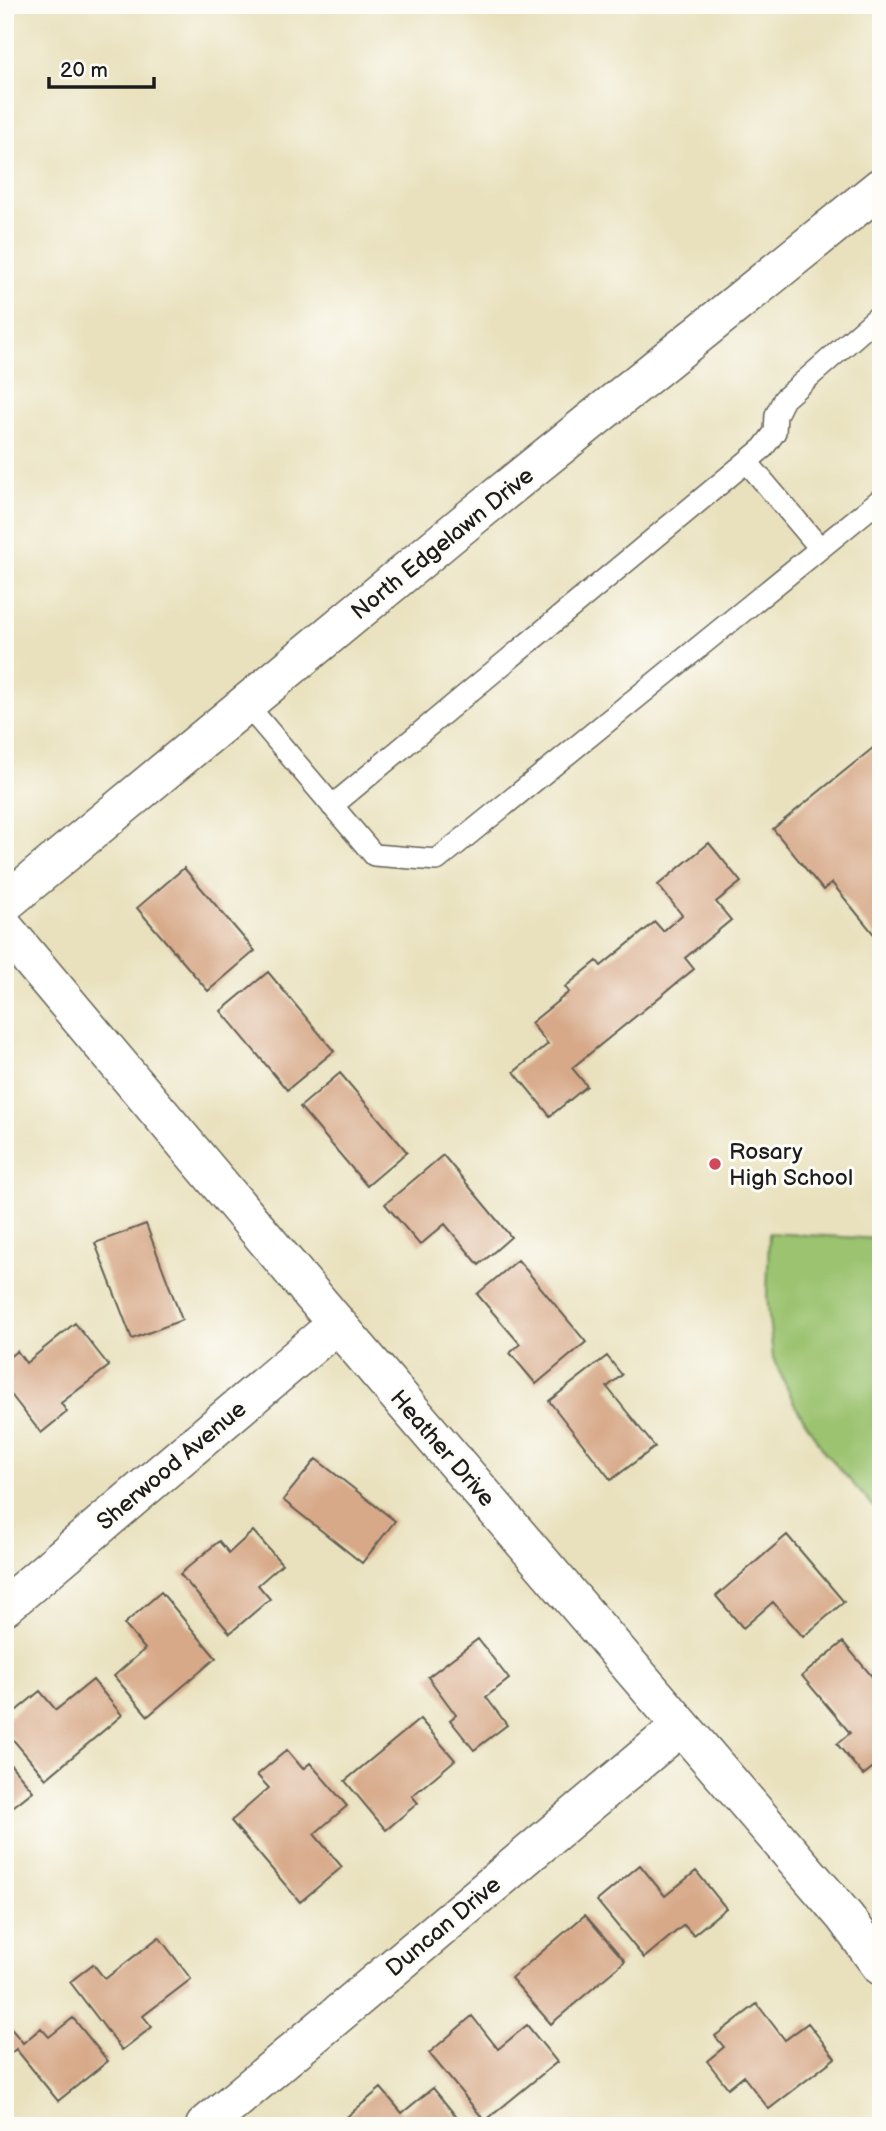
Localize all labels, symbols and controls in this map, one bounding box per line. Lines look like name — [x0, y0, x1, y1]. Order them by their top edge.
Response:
scale bar — [49, 46, 154, 90]
text: 20 m — [60, 58, 108, 83]
street label: North Edgelawn Drive — [346, 462, 540, 626]
place label: Rosary High School — [729, 1138, 853, 1192]
marker: Rosary High School — [707, 1156, 723, 1172]
street label: Heather Drive — [384, 1385, 501, 1513]
street label: Sherwood Avenue — [91, 1395, 252, 1536]
street label: Duncan Drive — [381, 1871, 507, 1983]

